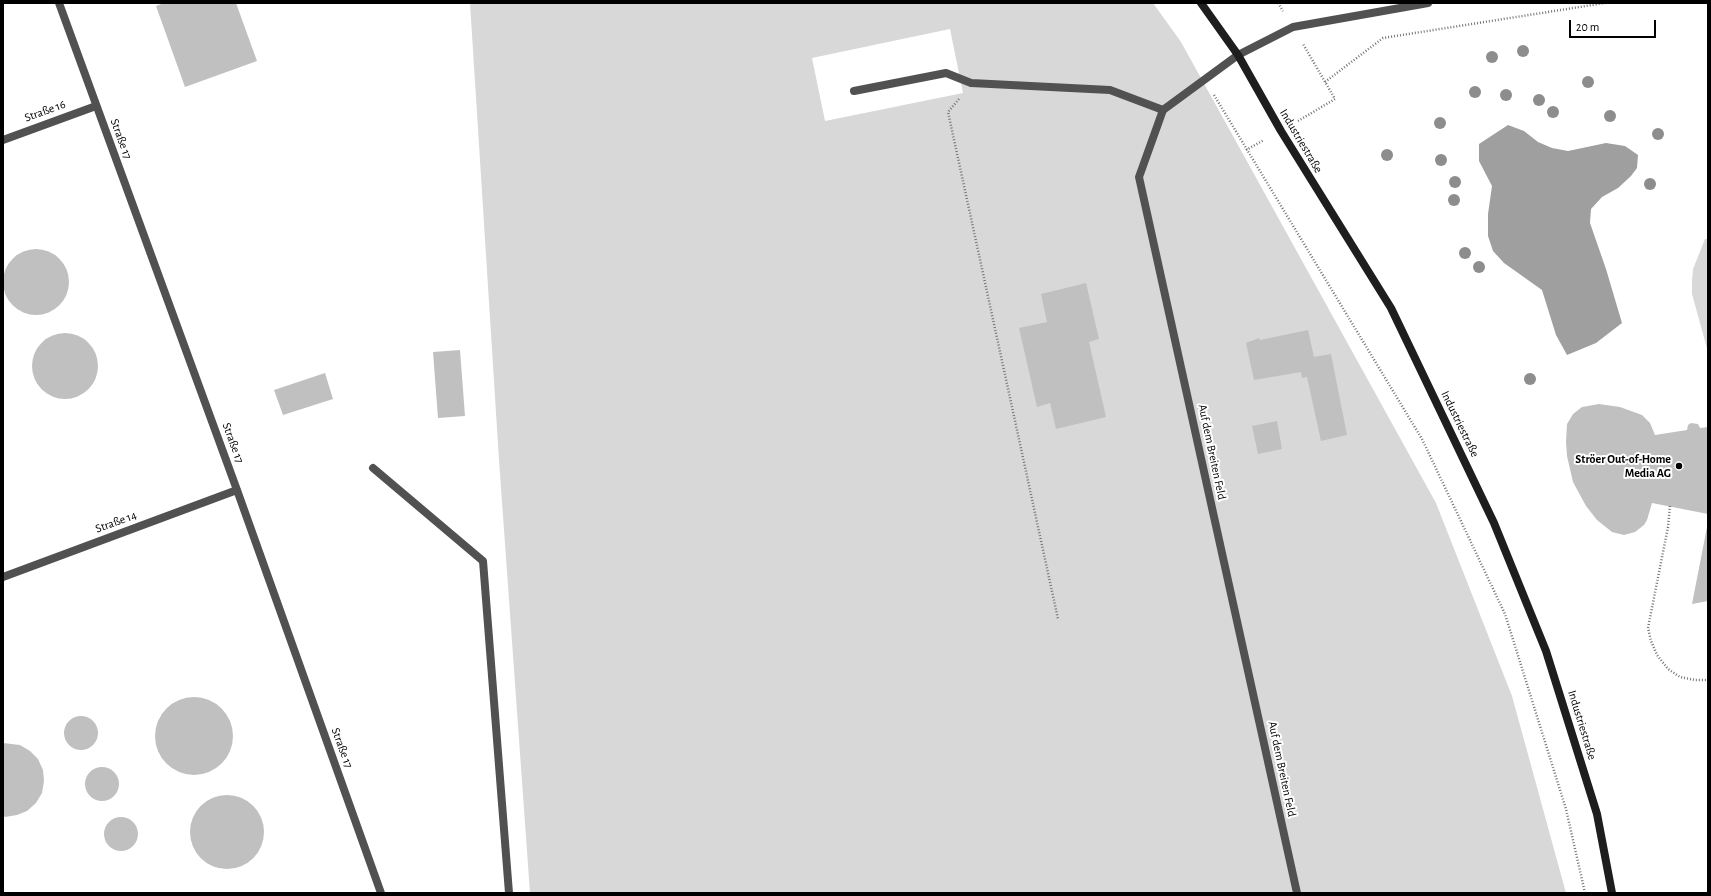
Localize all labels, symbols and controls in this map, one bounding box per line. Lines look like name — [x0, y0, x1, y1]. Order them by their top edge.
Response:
scale bar — [1571, 12, 1658, 38]
text: 20 m — [1576, 21, 1599, 33]
street label: Straße 16 — [22, 97, 68, 125]
street label: Industriestraße — [1276, 106, 1326, 176]
street label: Straße 17 — [107, 117, 135, 161]
street label: Industriestraße — [1438, 389, 1482, 459]
street label: Auf dem Breiten Feld — [1195, 403, 1229, 501]
street label: Straße 17 — [219, 421, 247, 465]
place label: Ströer Out-of-Home Media AG — [1575, 452, 1671, 480]
marker: Ströer Out-of-Home Media AG — [1674, 461, 1684, 471]
street label: Straße 14 — [93, 508, 139, 536]
street label: Industriestraße — [1565, 688, 1599, 762]
street label: Auf dem Breiten Feld — [1265, 720, 1299, 818]
street label: Straße 17 — [328, 726, 356, 770]

